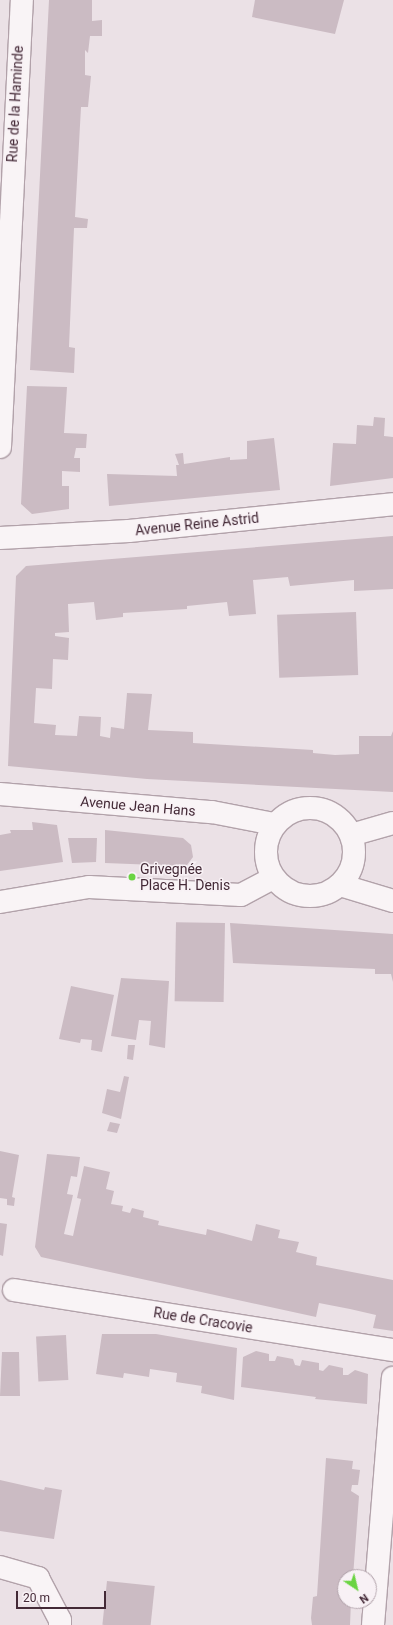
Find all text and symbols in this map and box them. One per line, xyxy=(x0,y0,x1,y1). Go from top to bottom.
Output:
street label: Rue de la Haminde xyxy=(4,45,26,163)
street label: Avenue Reine Astrid xyxy=(134,509,260,539)
street label: Avenue Jean Hans xyxy=(80,793,196,819)
place label: Grivegnée Place H. Denis xyxy=(140,861,230,894)
marker: Grivegnée Place H. Denis xyxy=(127,872,137,882)
street label: Rue de Cracovie xyxy=(152,1304,254,1336)
north arrow xyxy=(337,1569,377,1609)
scale bar xyxy=(18,1583,108,1609)
text: 20 m xyxy=(23,1591,50,1605)
text: N xyxy=(357,1591,371,1606)

